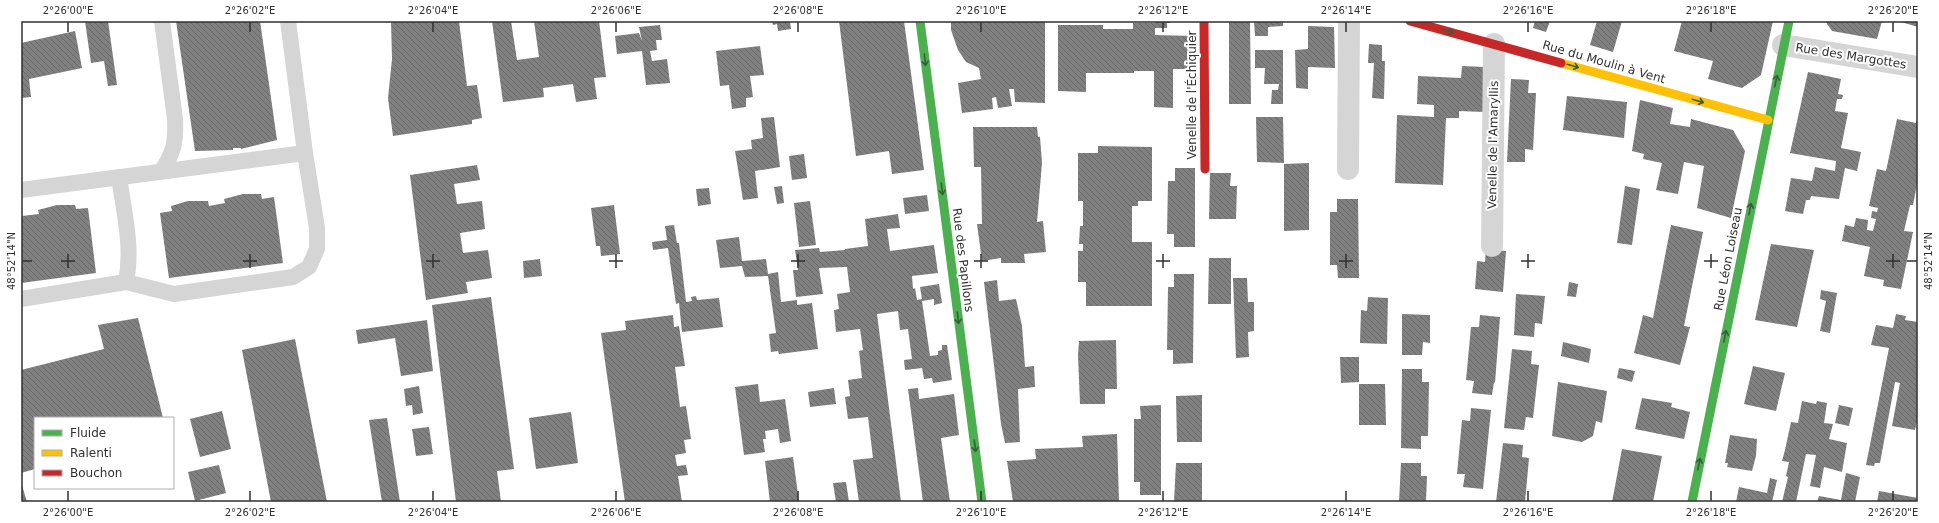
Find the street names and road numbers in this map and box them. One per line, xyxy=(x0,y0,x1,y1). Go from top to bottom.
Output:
street label: Venelle de l'Échiquier xyxy=(1184,30,1199,159)
street label: Rue du Moulin à Vent xyxy=(1541,38,1667,86)
street label: Rue des Margottes xyxy=(1795,40,1907,72)
street label: Venelle de l'Amaryllis xyxy=(1485,81,1501,209)
street label: Rue Léon Loiseau xyxy=(1711,206,1745,312)
street label: Rue des Papillons xyxy=(950,207,976,313)

